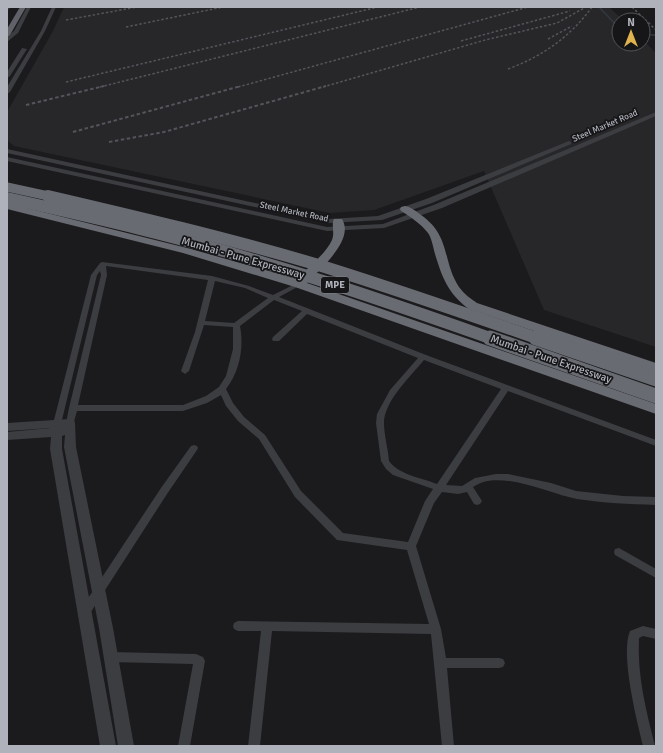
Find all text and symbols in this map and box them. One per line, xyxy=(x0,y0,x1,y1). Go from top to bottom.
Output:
north arrow xyxy=(611,12,651,52)
text: N xyxy=(627,16,635,29)
street label: Steel Market Road xyxy=(571,107,640,145)
street label: Steel Market Road xyxy=(259,199,330,225)
street label: Mumbai - Pune Expressway xyxy=(180,234,307,282)
road number: MPE xyxy=(321,277,349,293)
street label: Mumbai - Pune Expressway xyxy=(489,332,614,386)

